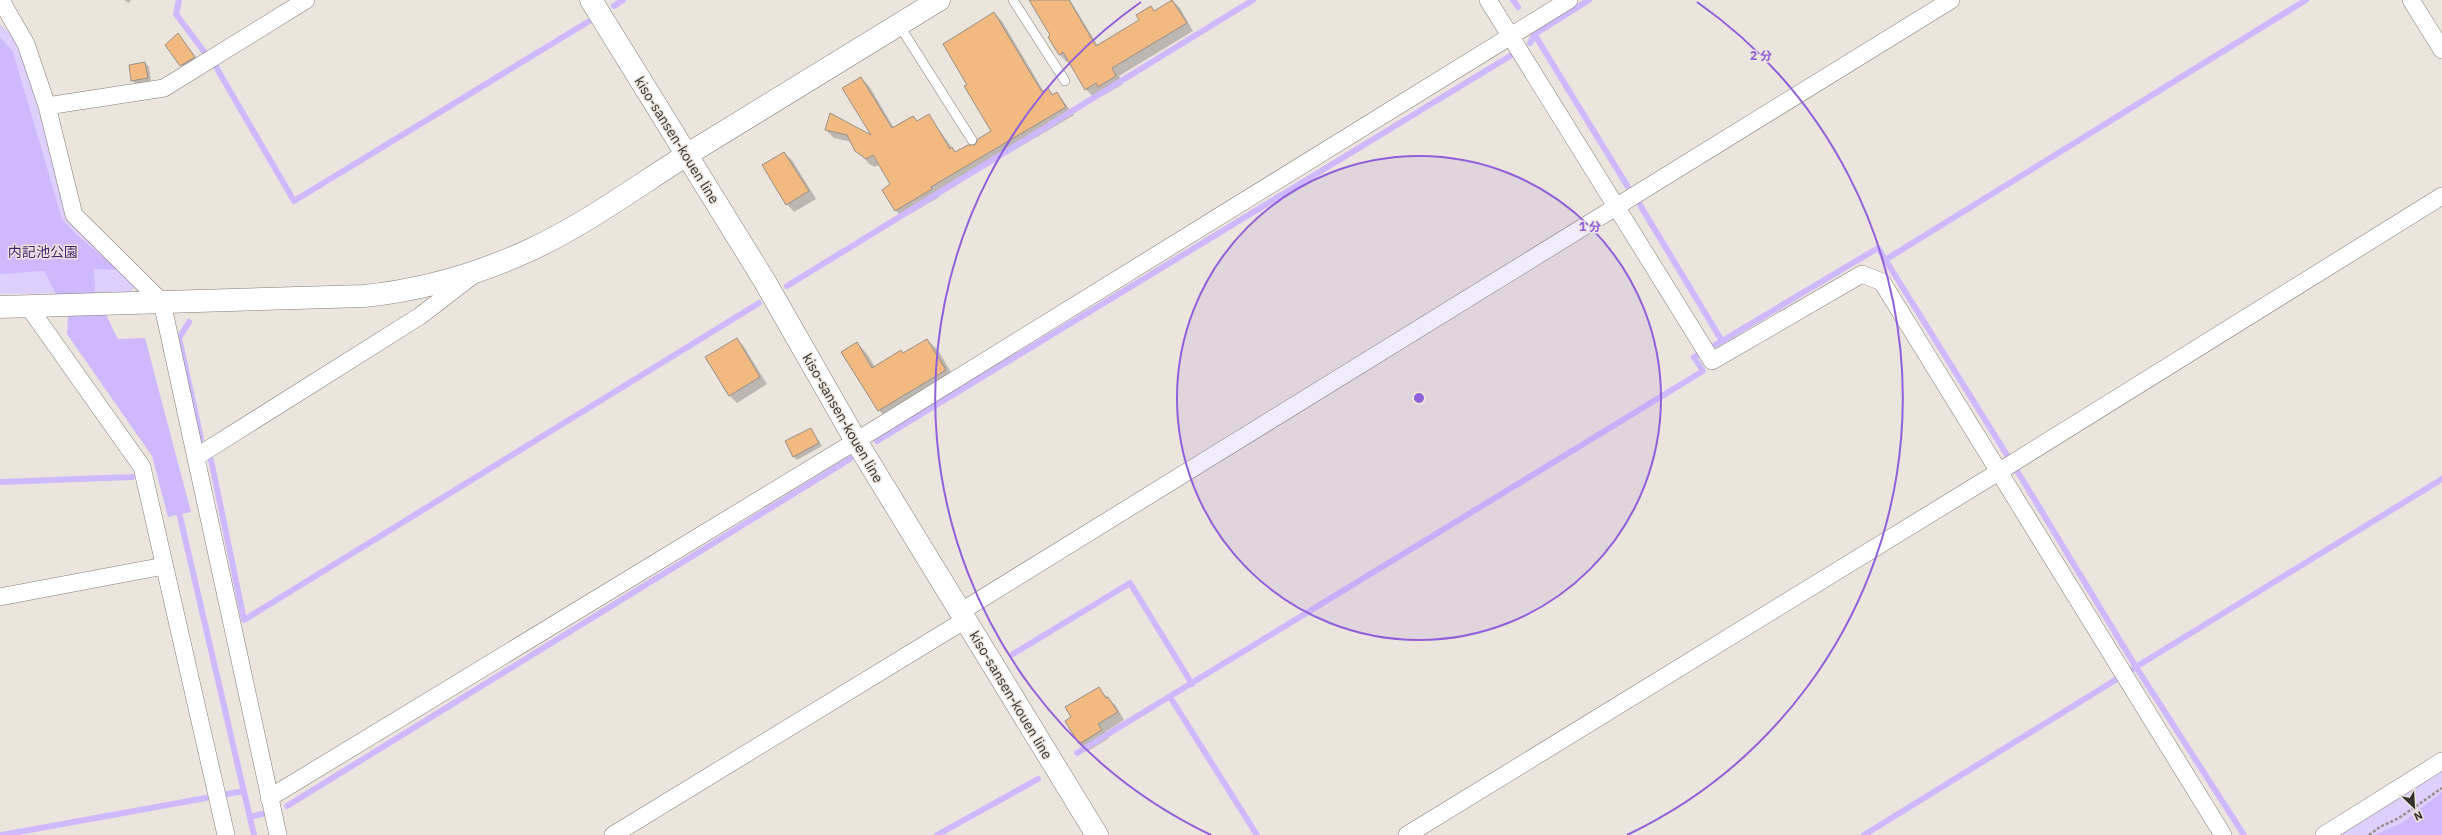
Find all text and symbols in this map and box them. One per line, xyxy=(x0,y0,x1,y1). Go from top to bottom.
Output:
text: 2 分 xyxy=(1750,48,1772,63)
street label: kiso-sansen-kouen line xyxy=(631,73,724,207)
text: 1 分 xyxy=(1579,219,1601,234)
park label: 内記池公園 xyxy=(8,243,78,261)
street label: kiso-sansen-kouen line xyxy=(799,350,888,486)
centre of rings xyxy=(1412,391,1426,405)
street label: kiso-sansen-kouen line xyxy=(966,628,1057,763)
north arrow xyxy=(2394,787,2434,827)
text: N xyxy=(2412,808,2425,824)

